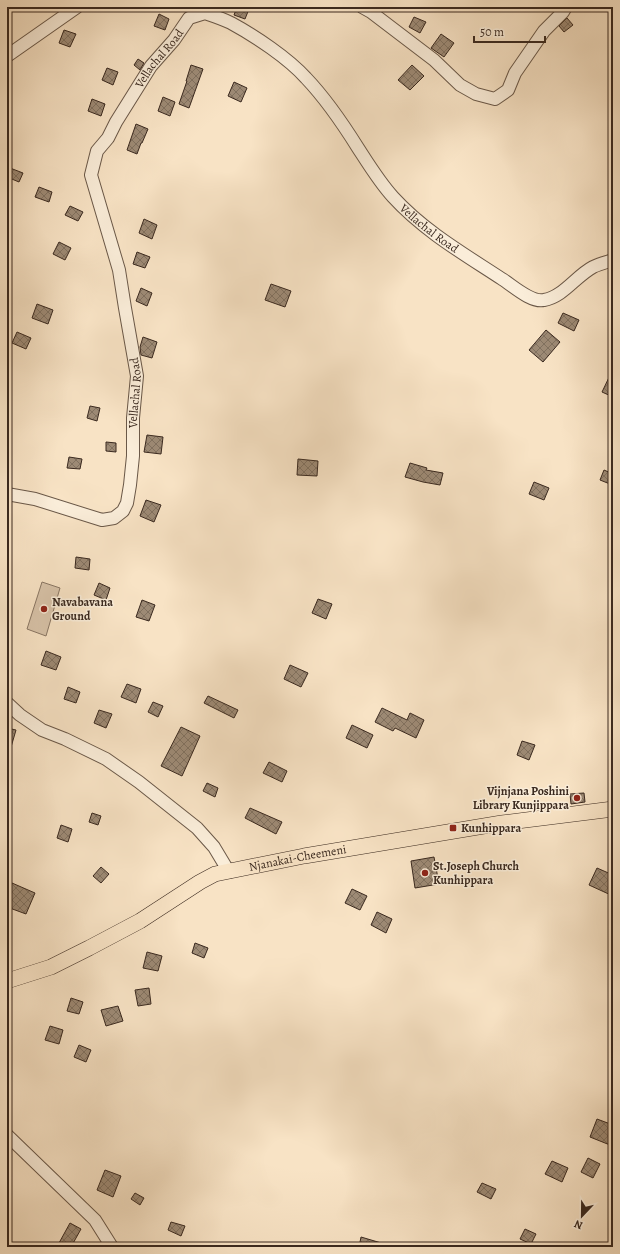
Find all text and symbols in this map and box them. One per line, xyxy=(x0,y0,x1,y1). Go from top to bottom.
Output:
scale bar xyxy=(474,18,545,44)
text: 50 m xyxy=(480,24,504,40)
street label: Vellachal Road xyxy=(131,25,187,92)
street label: Vellachal Road xyxy=(396,200,462,257)
street label: Vellachal Road xyxy=(125,356,145,429)
place label: Navabavana Ground xyxy=(52,594,113,624)
marker: Navabavana Ground xyxy=(39,604,49,614)
place label: Vijnjana Poshini Library Kunjippara xyxy=(473,783,569,813)
marker: Vijnjana Poshini Library Kunjippara xyxy=(572,793,582,803)
place label: Kunhippara xyxy=(461,820,521,836)
marker: Kunhippara xyxy=(448,823,458,833)
street label: Njanakai-Cheemeni xyxy=(247,841,347,875)
place label: St.Joseph Church Kunhippara xyxy=(433,858,519,888)
marker: St.Joseph Church Kunhippara xyxy=(420,868,430,878)
north arrow xyxy=(562,1196,602,1236)
text: N xyxy=(572,1216,585,1233)

